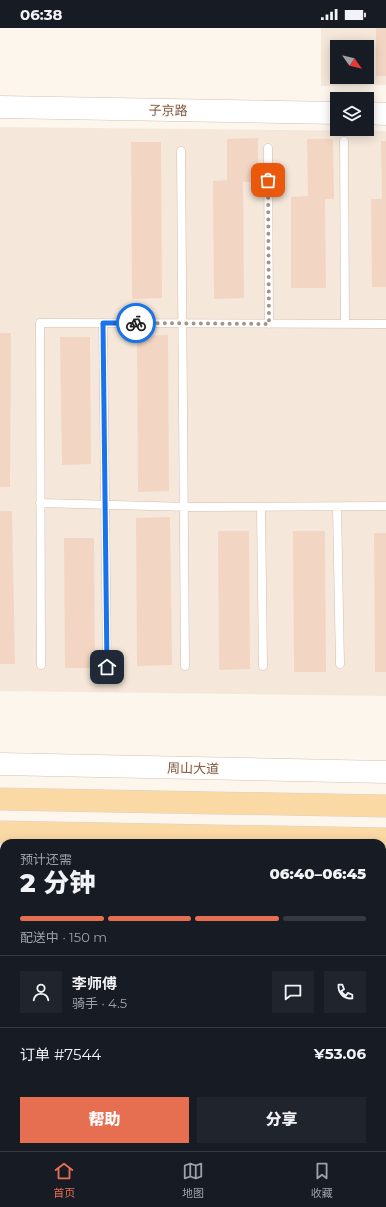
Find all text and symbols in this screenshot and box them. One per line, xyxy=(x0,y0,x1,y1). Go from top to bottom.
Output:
text: 06:38 xyxy=(20,5,62,24)
north arrow xyxy=(330,40,374,84)
map controls xyxy=(330,40,374,136)
button: layers xyxy=(330,92,374,136)
street label: 子京路 xyxy=(148,102,188,118)
pin xyxy=(251,163,285,197)
icon: bag xyxy=(257,169,279,191)
courier xyxy=(116,303,156,343)
icon: bike xyxy=(125,312,147,334)
pin xyxy=(90,650,124,684)
icon: home xyxy=(96,656,118,678)
street label: 周山大道 xyxy=(167,760,219,776)
text: 预计还需 xyxy=(20,851,72,867)
text: 06:40–06:45 xyxy=(270,864,366,883)
text: 2 分钟 xyxy=(20,867,95,899)
text: 配送中 · 150 m xyxy=(20,929,107,945)
button: person xyxy=(20,971,62,1013)
button: chat xyxy=(272,971,314,1013)
button: phone xyxy=(324,971,366,1013)
text: 李师傅 xyxy=(72,974,117,993)
text: 骑手 · 4.5 xyxy=(72,995,127,1011)
text: ¥53.06 xyxy=(314,1044,366,1063)
text: 订单 #7544 xyxy=(20,1045,101,1064)
button: 帮助 xyxy=(20,1097,189,1143)
button: 分享 xyxy=(197,1097,366,1143)
tab: 首页 xyxy=(53,1160,75,1200)
tab: 地图 xyxy=(182,1160,204,1200)
tab: 收藏 xyxy=(311,1160,333,1200)

